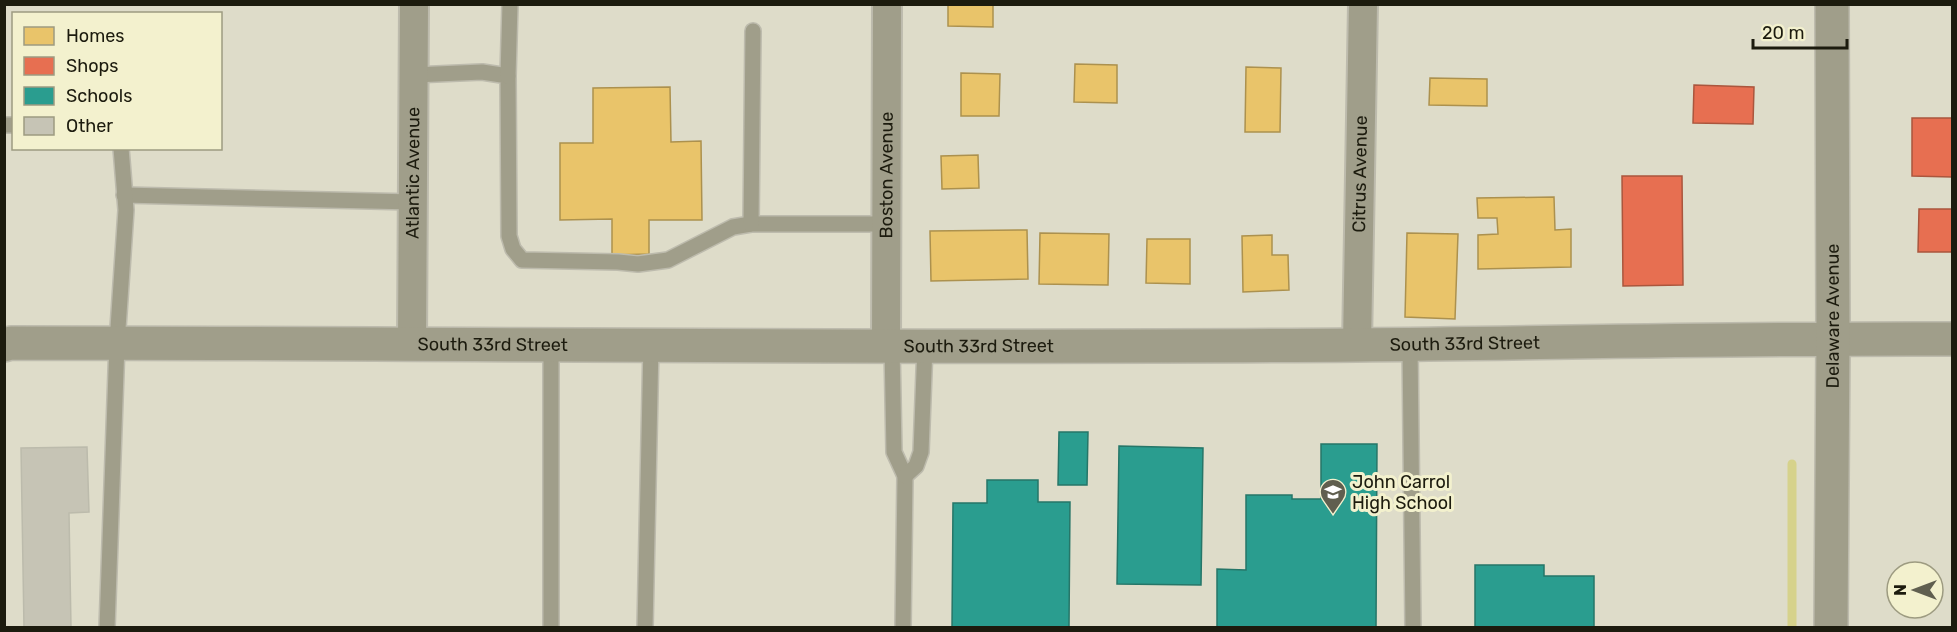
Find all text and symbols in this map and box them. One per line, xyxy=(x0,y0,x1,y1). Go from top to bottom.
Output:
legend xyxy=(12,12,222,150)
scale bar xyxy=(1753,12,1848,50)
text: 20 m xyxy=(1762,22,1804,44)
text: Homes xyxy=(66,25,124,47)
text: Shops xyxy=(66,55,118,77)
text: Schools xyxy=(66,85,132,107)
street label: Atlantic Avenue xyxy=(402,107,424,239)
street label: Boston Avenue xyxy=(875,112,898,238)
text: Other xyxy=(66,115,113,137)
street label: Citrus Avenue xyxy=(1348,115,1372,233)
street label: Delaware Avenue xyxy=(1822,244,1844,388)
street label: South 33rd Street xyxy=(1389,332,1540,356)
street label: South 33rd Street xyxy=(417,333,568,356)
street label: South 33rd Street xyxy=(904,335,1054,357)
place label: John Carrol High School xyxy=(1352,471,1452,514)
school or university icon: John Carrol High School xyxy=(1318,477,1348,515)
north arrow xyxy=(1885,560,1945,620)
text: N xyxy=(1891,584,1910,596)

